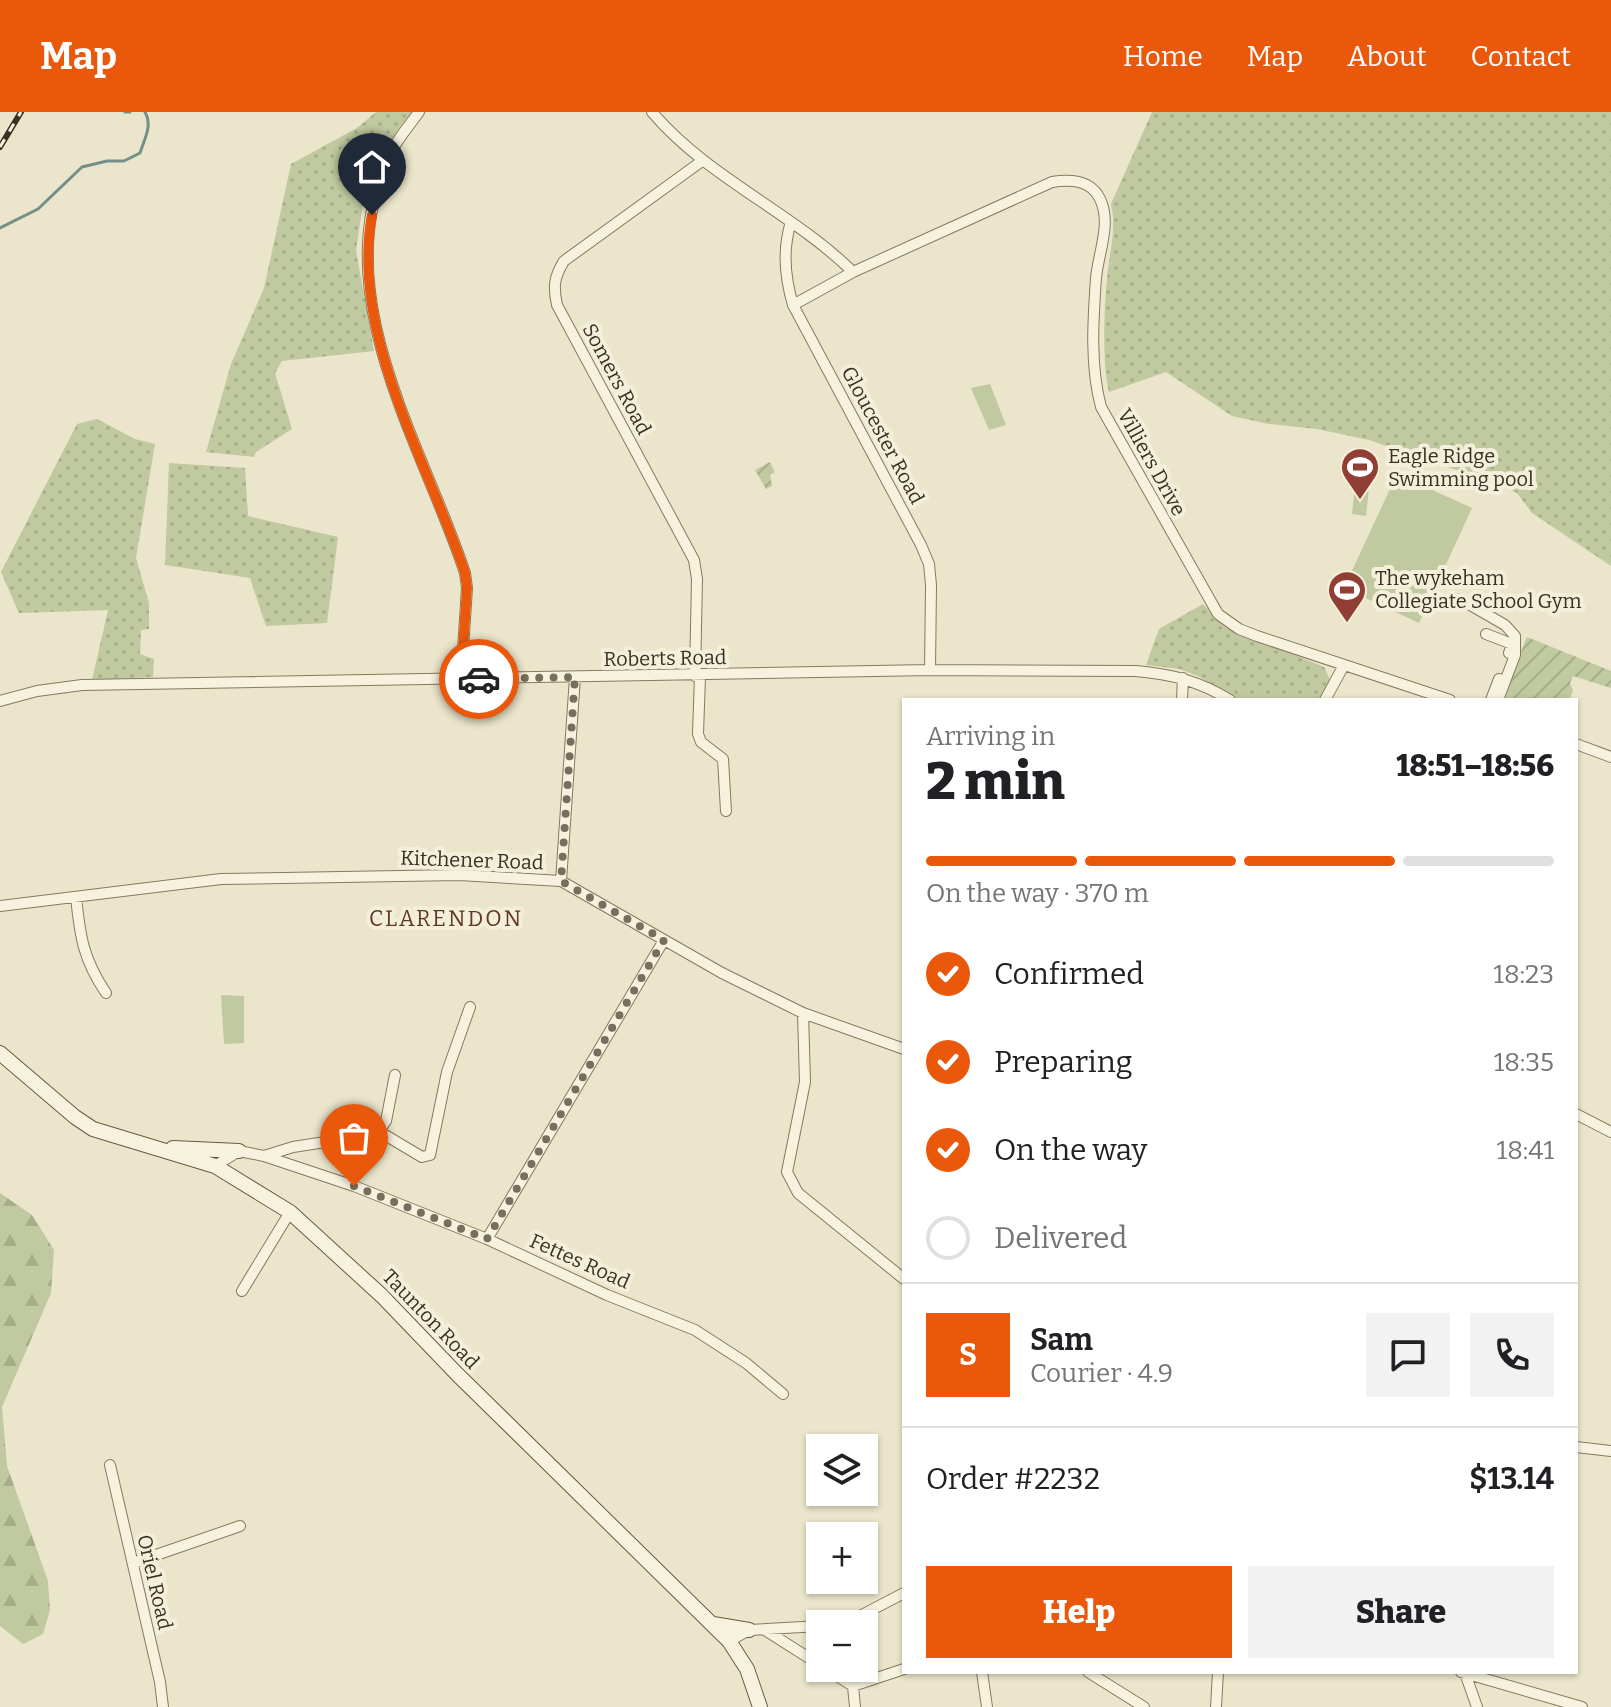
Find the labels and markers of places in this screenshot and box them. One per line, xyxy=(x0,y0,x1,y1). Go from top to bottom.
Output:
pin xyxy=(338,133,406,215)
place label: Eagle Ridge Swimming pool xyxy=(1388,444,1534,491)
sports icon: Eagle Ridge Swimming pool xyxy=(1339,446,1381,501)
place label: The wykeham Collegiate School Gym xyxy=(1375,566,1582,613)
sports icon: The wykeham Collegiate School Gym xyxy=(1326,569,1368,624)
pin xyxy=(320,1104,388,1186)

